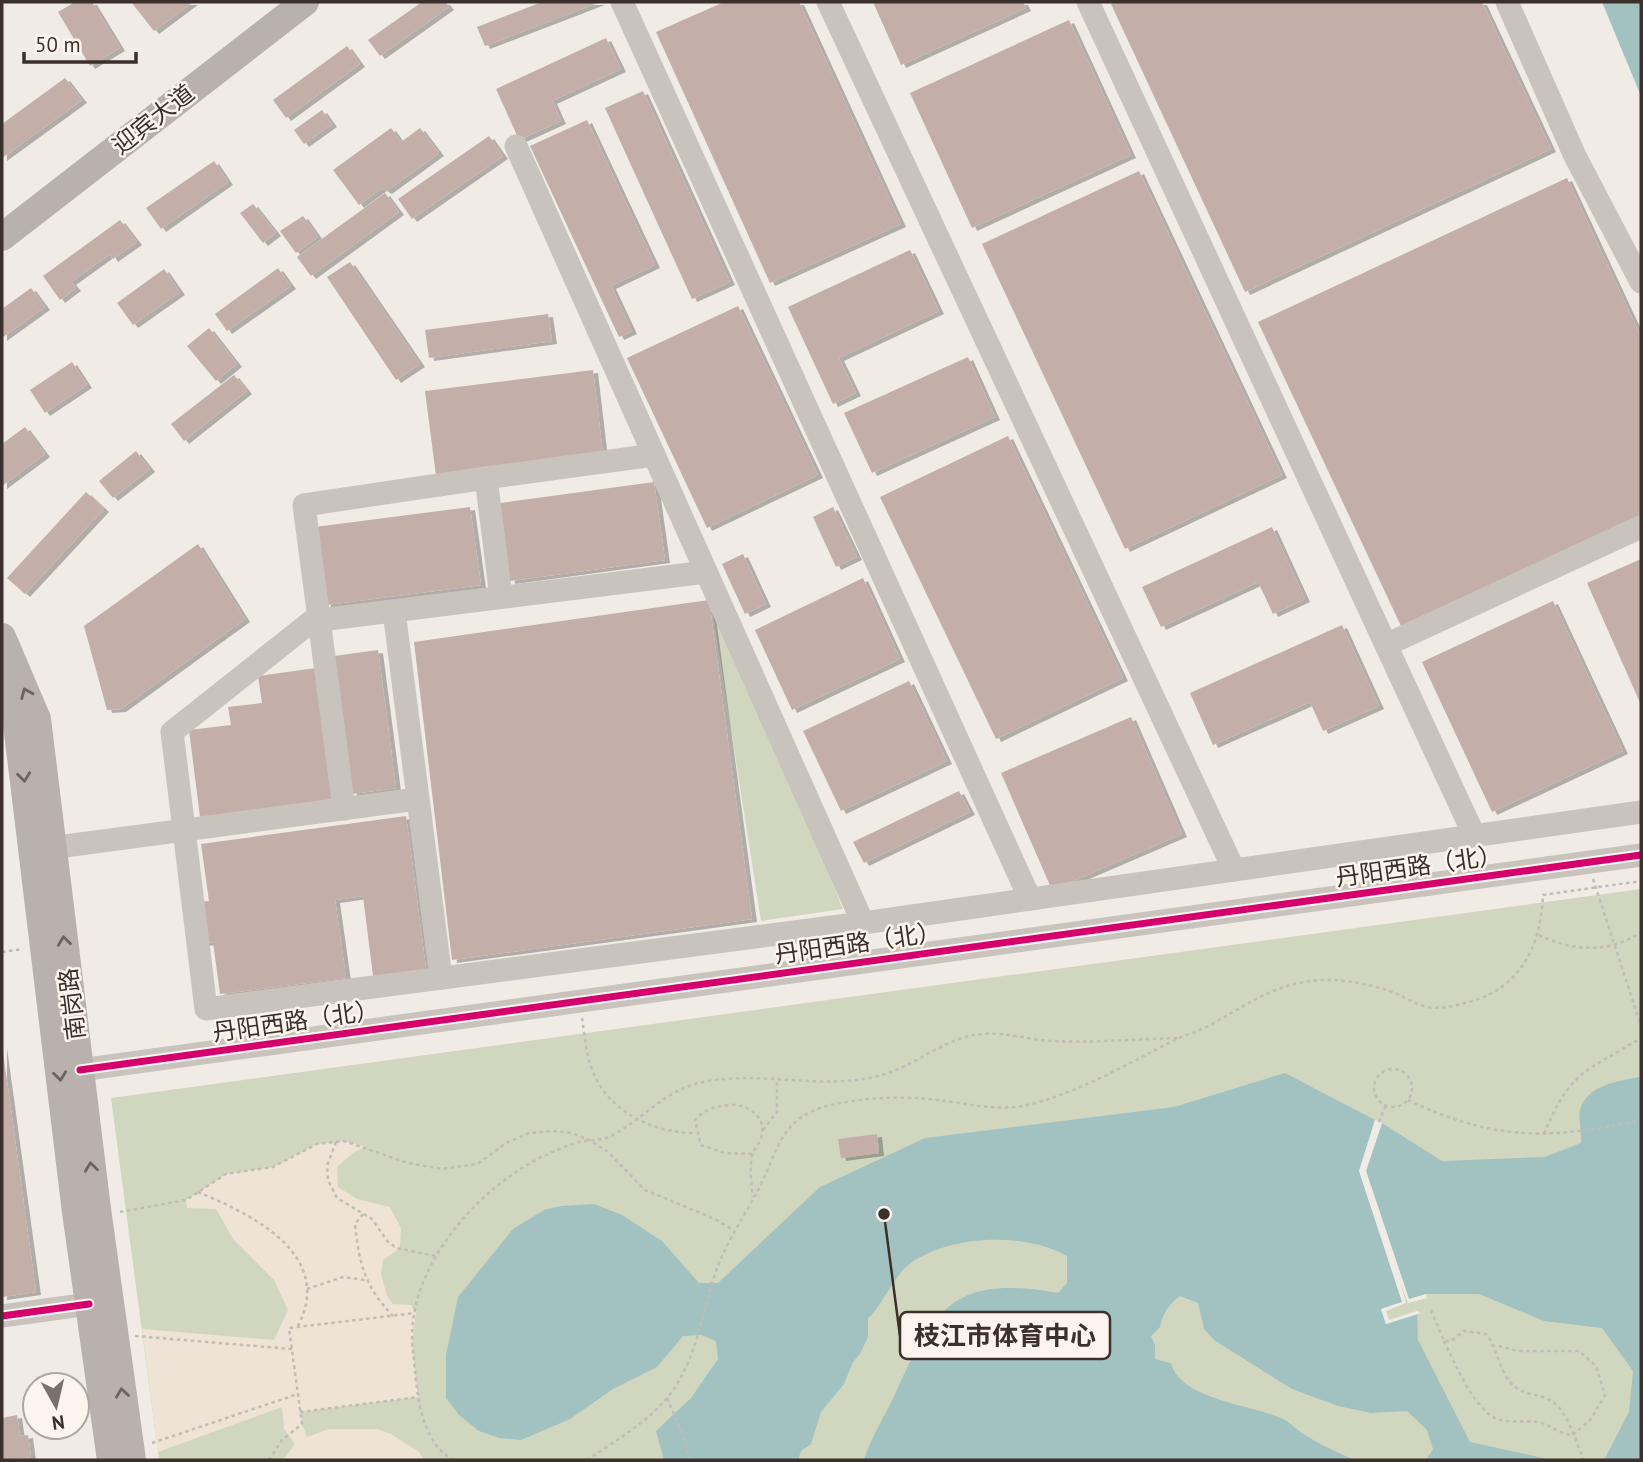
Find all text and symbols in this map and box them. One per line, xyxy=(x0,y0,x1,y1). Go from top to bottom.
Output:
scale bar xyxy=(24,21,136,65)
text: 50 m xyxy=(35,31,81,58)
street label: 迎宾大道 xyxy=(106,77,200,161)
one-way arrow xyxy=(20,688,34,701)
one-way arrow xyxy=(16,772,31,783)
street label: 丹阳西路（北） xyxy=(1334,839,1504,893)
street label: 丹阳西路（北） xyxy=(773,916,943,970)
one-way arrow xyxy=(57,936,72,947)
street label: 南岗路 xyxy=(52,966,92,1042)
street label: 丹阳西路（北） xyxy=(211,994,381,1048)
one-way arrow xyxy=(52,1070,67,1082)
one-way arrow xyxy=(84,1161,99,1173)
callout: 枝江市体育中心 xyxy=(900,1312,1110,1359)
text: 枝江市体育中心 xyxy=(914,1319,1096,1352)
north arrow xyxy=(21,1371,91,1441)
one-way arrow xyxy=(115,1387,130,1399)
text: N xyxy=(51,1410,66,1436)

